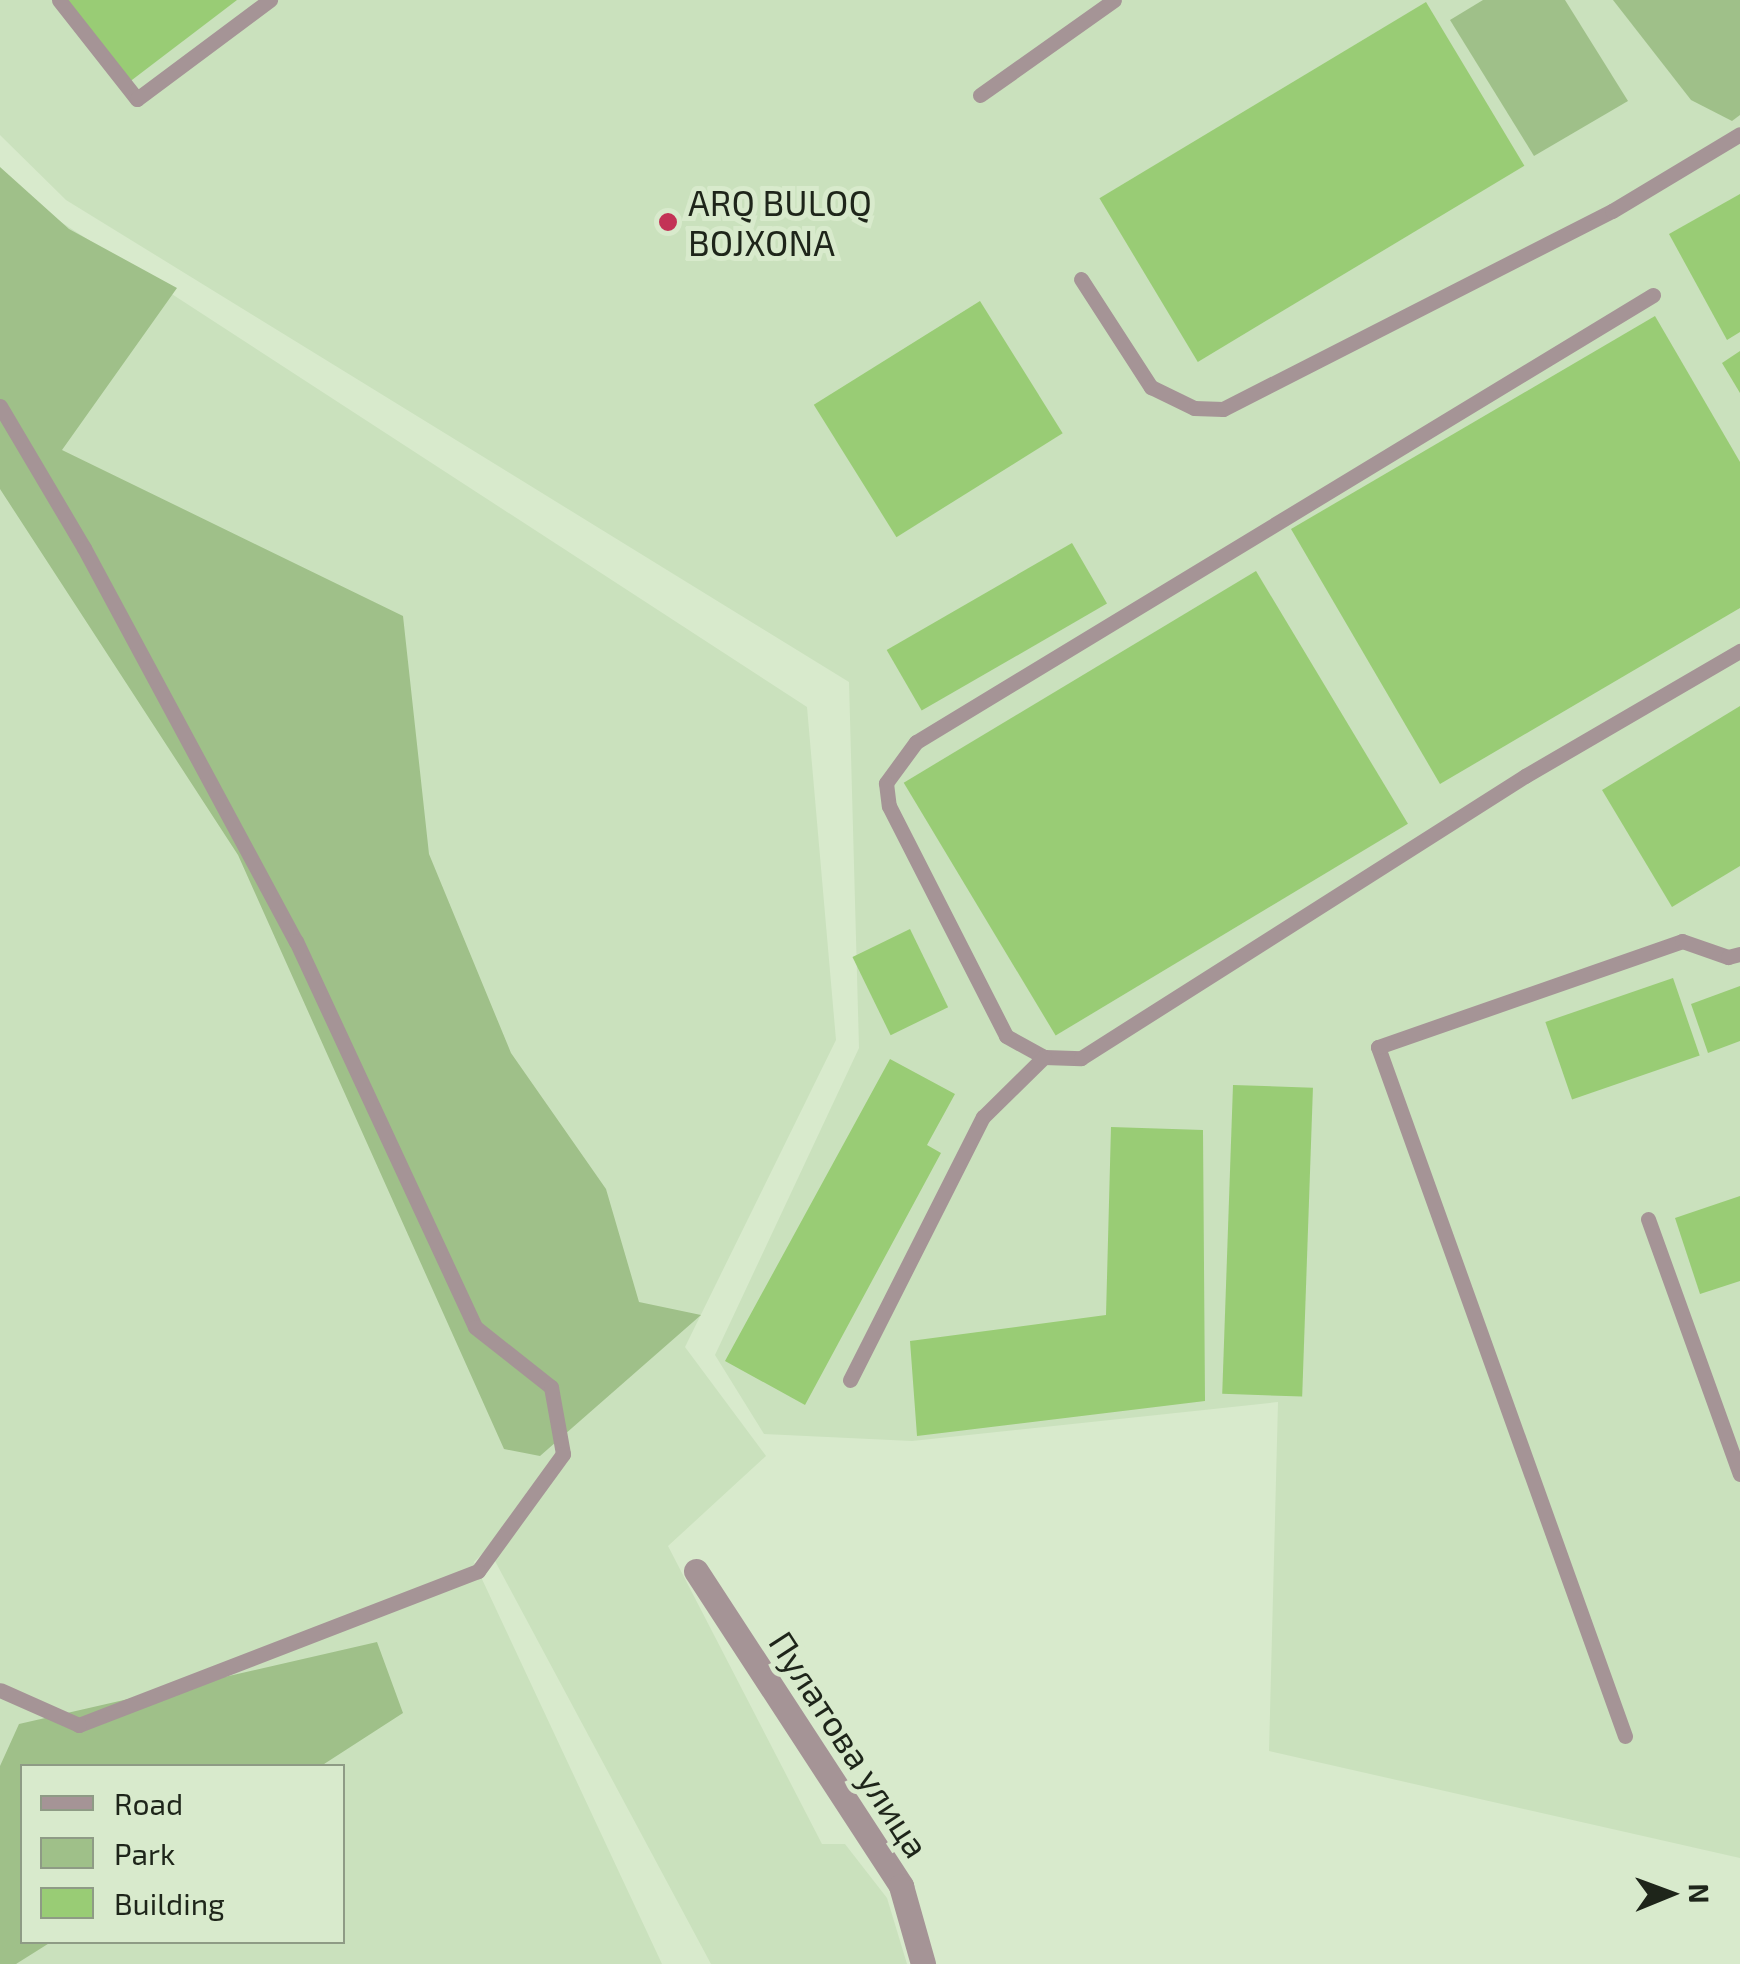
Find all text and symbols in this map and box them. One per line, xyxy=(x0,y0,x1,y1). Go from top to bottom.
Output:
place label: ARQ BULOQ BOJXONA xyxy=(688,181,872,263)
marker: ARQ BULOQ BOJXONA xyxy=(657,211,679,233)
street label: Пулатова улица xyxy=(761,1623,939,1865)
legend xyxy=(20,1764,345,1944)
text: Road xyxy=(114,1785,183,1821)
text: Park xyxy=(114,1835,175,1871)
north arrow xyxy=(1620,1844,1720,1944)
text: N xyxy=(1683,1883,1717,1904)
text: Building xyxy=(114,1885,225,1921)

